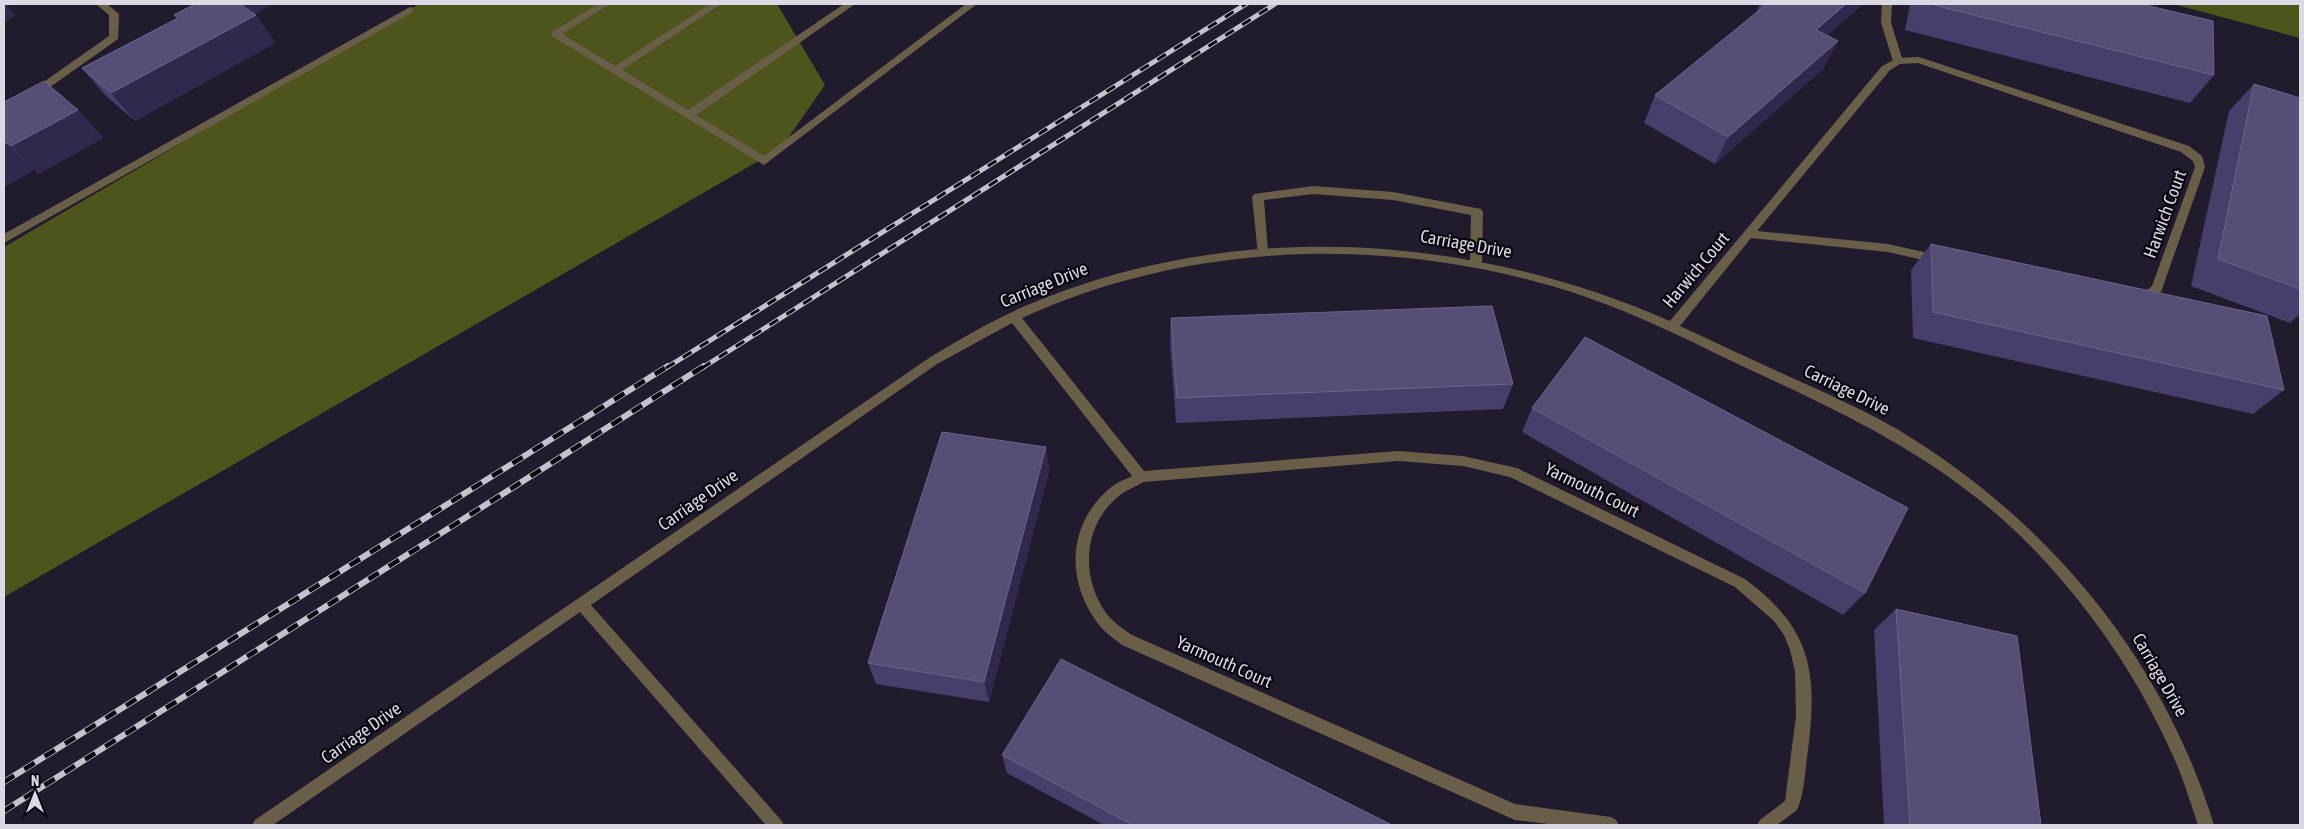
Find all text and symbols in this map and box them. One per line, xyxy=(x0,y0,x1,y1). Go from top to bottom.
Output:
street label: Harwich Court xyxy=(2139,167,2190,261)
street label: Carriage Drive xyxy=(1419,225,1513,262)
street label: Harwich Court xyxy=(1658,228,1733,312)
street label: Carriage Drive xyxy=(997,257,1091,312)
street label: Carriage Drive xyxy=(1801,360,1893,419)
street label: Yarmouth Court xyxy=(1541,458,1643,521)
street label: Carriage Drive xyxy=(654,464,742,535)
street label: Carriage Drive xyxy=(2128,629,2193,720)
street label: Yarmouth Court xyxy=(1173,631,1275,692)
street label: Carriage Drive xyxy=(317,697,405,768)
north arrow xyxy=(10,769,60,819)
text: N xyxy=(31,773,39,789)

